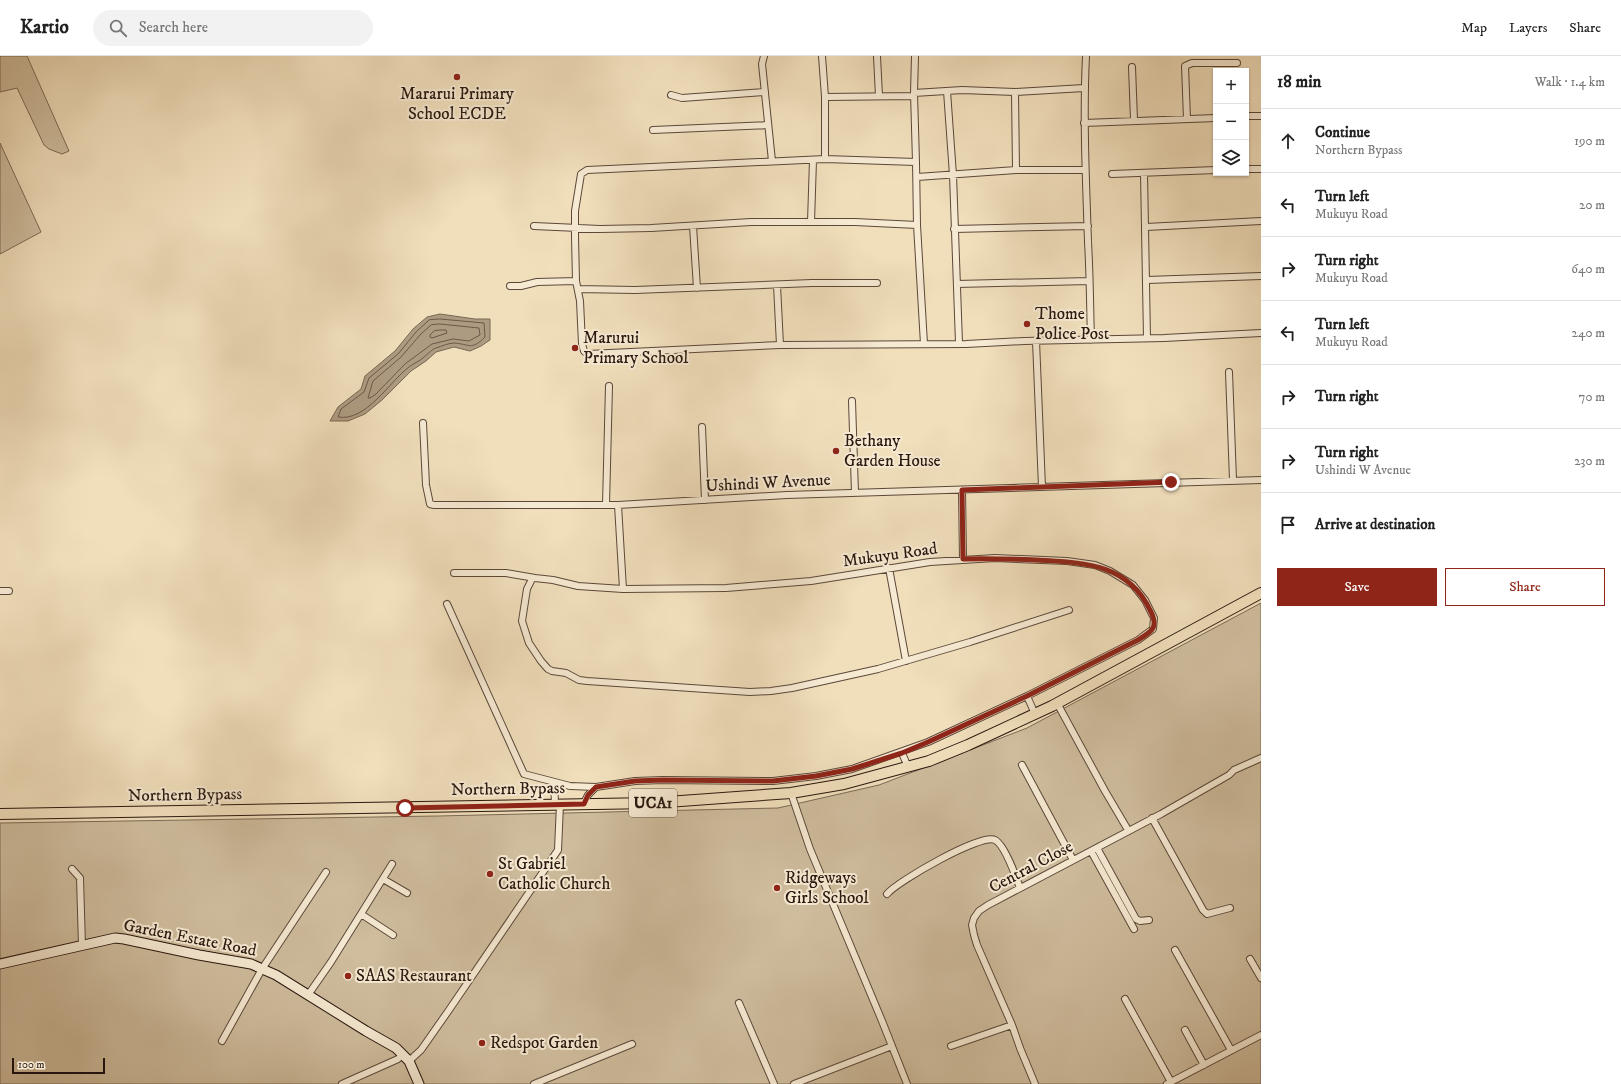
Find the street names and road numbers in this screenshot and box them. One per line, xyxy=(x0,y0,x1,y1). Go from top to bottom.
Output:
street label: Ushindi W Avenue xyxy=(705,469,831,497)
street label: Mukuyu Road xyxy=(841,537,939,573)
street label: Northern Bypass xyxy=(451,777,566,801)
street label: Northern Bypass xyxy=(128,783,243,807)
road number: UCA1 xyxy=(629,789,677,817)
street label: Central Close xyxy=(985,836,1077,898)
street label: Garden Estate Road xyxy=(122,914,259,962)

